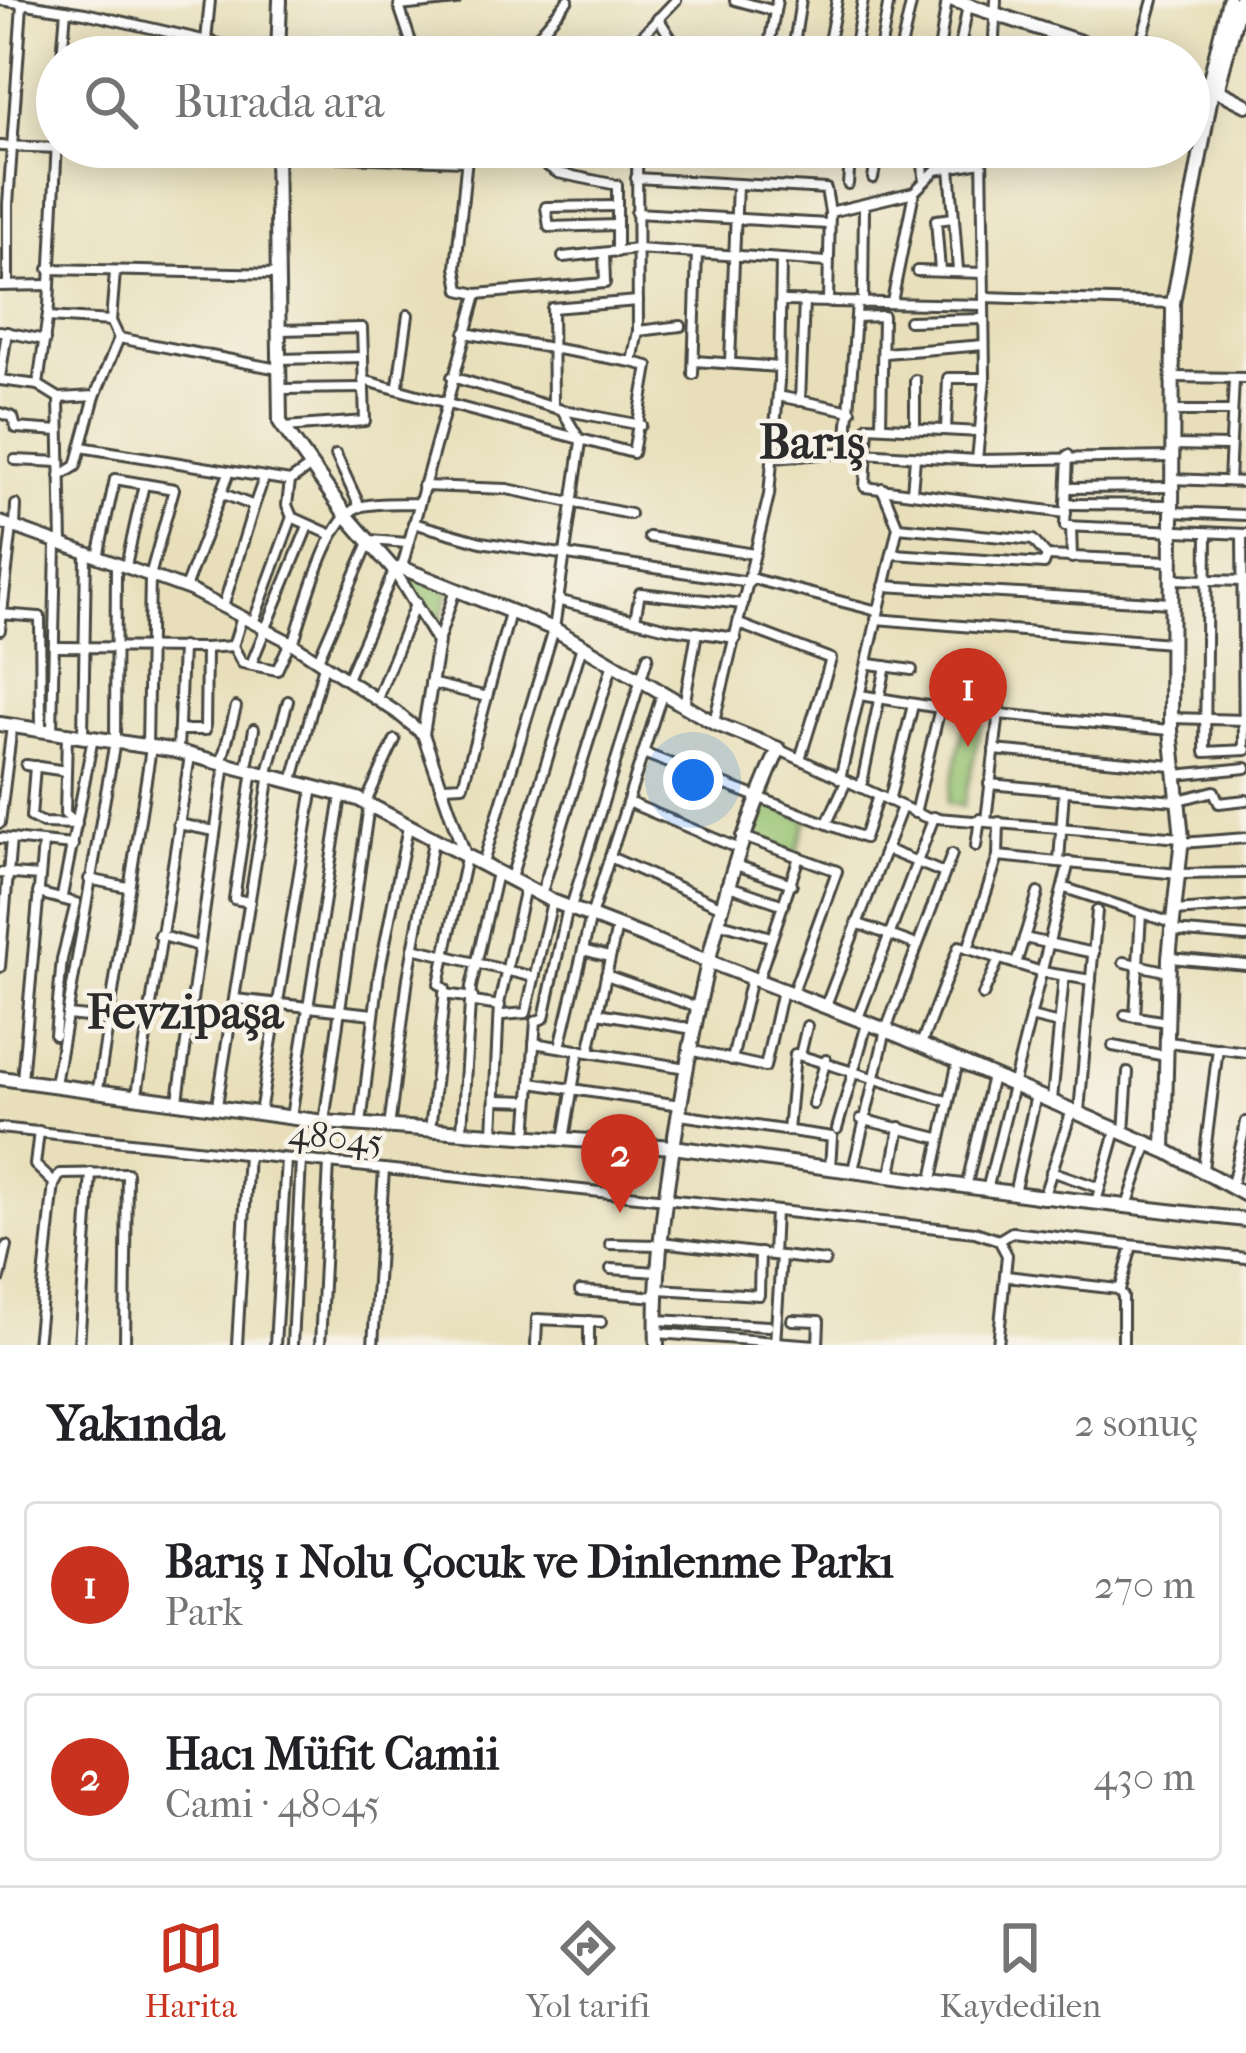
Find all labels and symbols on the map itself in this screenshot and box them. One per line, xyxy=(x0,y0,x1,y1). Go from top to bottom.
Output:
district label: Barış xyxy=(759,414,865,471)
pin: 1 xyxy=(929,648,1007,747)
your location xyxy=(663,750,723,810)
district label: Fevzipaşa xyxy=(87,984,285,1041)
street label: 48045 xyxy=(287,1111,385,1163)
pin: 2 xyxy=(581,1114,659,1213)

